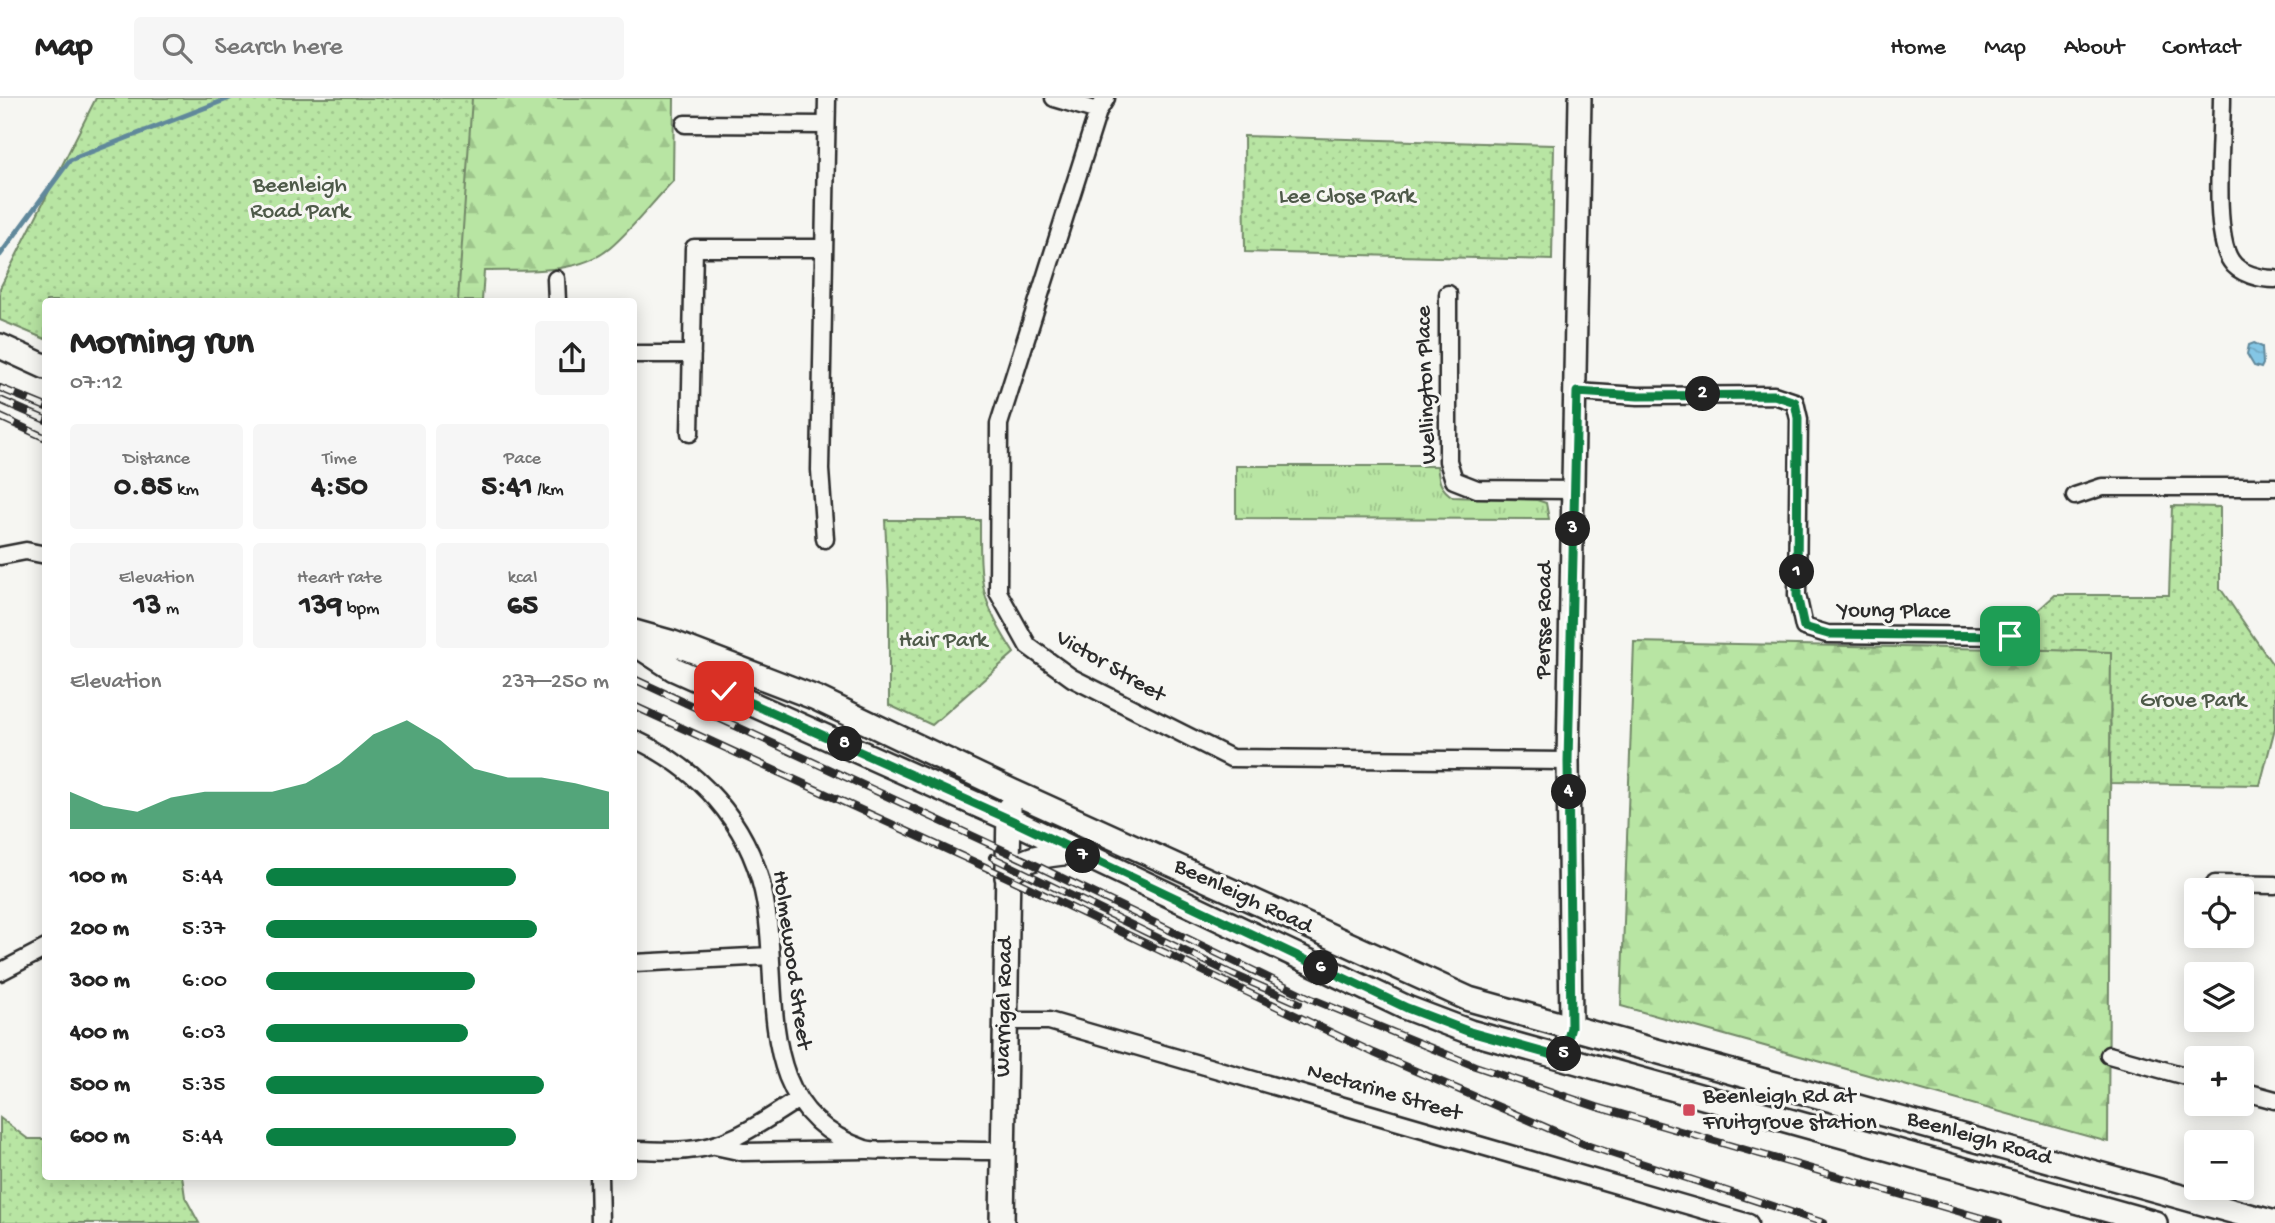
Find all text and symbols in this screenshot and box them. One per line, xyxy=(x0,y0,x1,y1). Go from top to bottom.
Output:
search box xyxy=(134,17,624,80)
text: Map xyxy=(35,29,92,67)
icon: search xyxy=(158,29,196,67)
text: Search here xyxy=(214,33,343,64)
text: Home xyxy=(1890,34,1946,63)
text: Map xyxy=(1984,34,2026,63)
text: About xyxy=(2064,34,2124,63)
text: Contact xyxy=(2162,34,2240,63)
park label: Beenleigh Road Park xyxy=(250,173,353,226)
park label: Lee Close Park xyxy=(1279,184,1418,211)
street label: Wellington Place xyxy=(1411,304,1443,465)
button: share xyxy=(535,321,609,395)
text: Morning run xyxy=(70,322,254,366)
text: 07:12 xyxy=(70,370,123,397)
pin: 2 xyxy=(1686,376,1720,412)
text: 2 xyxy=(1698,382,1707,405)
text: Distance xyxy=(123,448,190,471)
text: Time xyxy=(322,448,357,471)
text: Pace xyxy=(504,448,541,471)
text: 0.85 xyxy=(114,471,173,506)
text: 4:50 xyxy=(311,471,368,506)
text: 5:41 xyxy=(481,471,533,506)
text: km xyxy=(173,479,199,502)
text: /km xyxy=(533,479,564,502)
pin: 3 xyxy=(1556,512,1590,546)
text: 3 xyxy=(1568,517,1577,540)
pin: 1 xyxy=(1780,554,1814,589)
street label: Persse Road xyxy=(1530,560,1560,680)
text: 1 xyxy=(1793,560,1800,583)
text: Elevation xyxy=(119,567,194,590)
text: Heart rate xyxy=(297,567,382,590)
text: kcal xyxy=(508,567,537,590)
text: 13 xyxy=(134,590,161,625)
text: 139 xyxy=(299,590,342,625)
text: 65 xyxy=(507,590,538,625)
street label: Young Place xyxy=(1835,597,1952,627)
text: m xyxy=(161,598,179,621)
text: bpm xyxy=(342,598,380,621)
pin xyxy=(1980,606,2040,666)
icon: arrive xyxy=(1991,617,2029,655)
street label: Victor Street xyxy=(1050,624,1171,710)
park label: Hair Park xyxy=(899,628,990,655)
pin xyxy=(694,661,754,721)
text: Elevation xyxy=(70,669,161,696)
text: 237–250 m xyxy=(502,669,609,696)
icon: check xyxy=(705,672,743,710)
park label: Grove Park xyxy=(2140,688,2249,715)
pin: 8 xyxy=(828,726,862,762)
text: 8 xyxy=(839,732,850,755)
pin: 4 xyxy=(1552,774,1586,810)
text: 4 xyxy=(1564,780,1573,803)
pin: 7 xyxy=(1066,838,1100,874)
text: 7 xyxy=(1078,844,1087,867)
street label: Beenleigh Road xyxy=(1169,853,1318,941)
text: 100 m xyxy=(70,864,127,891)
text: 5:44 xyxy=(182,864,223,891)
street label: Holmewood Street xyxy=(765,869,817,1053)
map controls xyxy=(2184,878,2254,1200)
button: locate xyxy=(2184,878,2254,948)
text: 200 m xyxy=(70,916,129,943)
text: 5:37 xyxy=(182,916,225,943)
street label: Warrigal Road xyxy=(990,935,1020,1077)
pin: 6 xyxy=(1304,950,1338,986)
text: 6 xyxy=(1316,956,1325,979)
button: layers xyxy=(2184,962,2254,1032)
text: 300 m xyxy=(70,968,130,995)
text: 6:00 xyxy=(182,968,227,995)
text: 400 m xyxy=(70,1020,129,1047)
text: 6:03 xyxy=(182,1020,226,1047)
pin: 5 xyxy=(1546,1037,1582,1072)
text: 5 xyxy=(1559,1042,1569,1065)
button: + xyxy=(2184,1046,2254,1116)
street label: Nectarine Street xyxy=(1304,1058,1466,1128)
text: 500 m xyxy=(70,1072,130,1099)
text: 5:35 xyxy=(182,1072,225,1099)
place label: Beenleigh Rd at Fruitgrove station xyxy=(1702,1084,1877,1137)
marker: Beenleigh Rd at Fruitgrove station xyxy=(1681,1102,1697,1118)
street label: Beenleigh Road xyxy=(1902,1105,2056,1173)
text: 600 m xyxy=(70,1124,130,1151)
text: 5:44 xyxy=(182,1124,223,1151)
button: − xyxy=(2184,1130,2254,1200)

